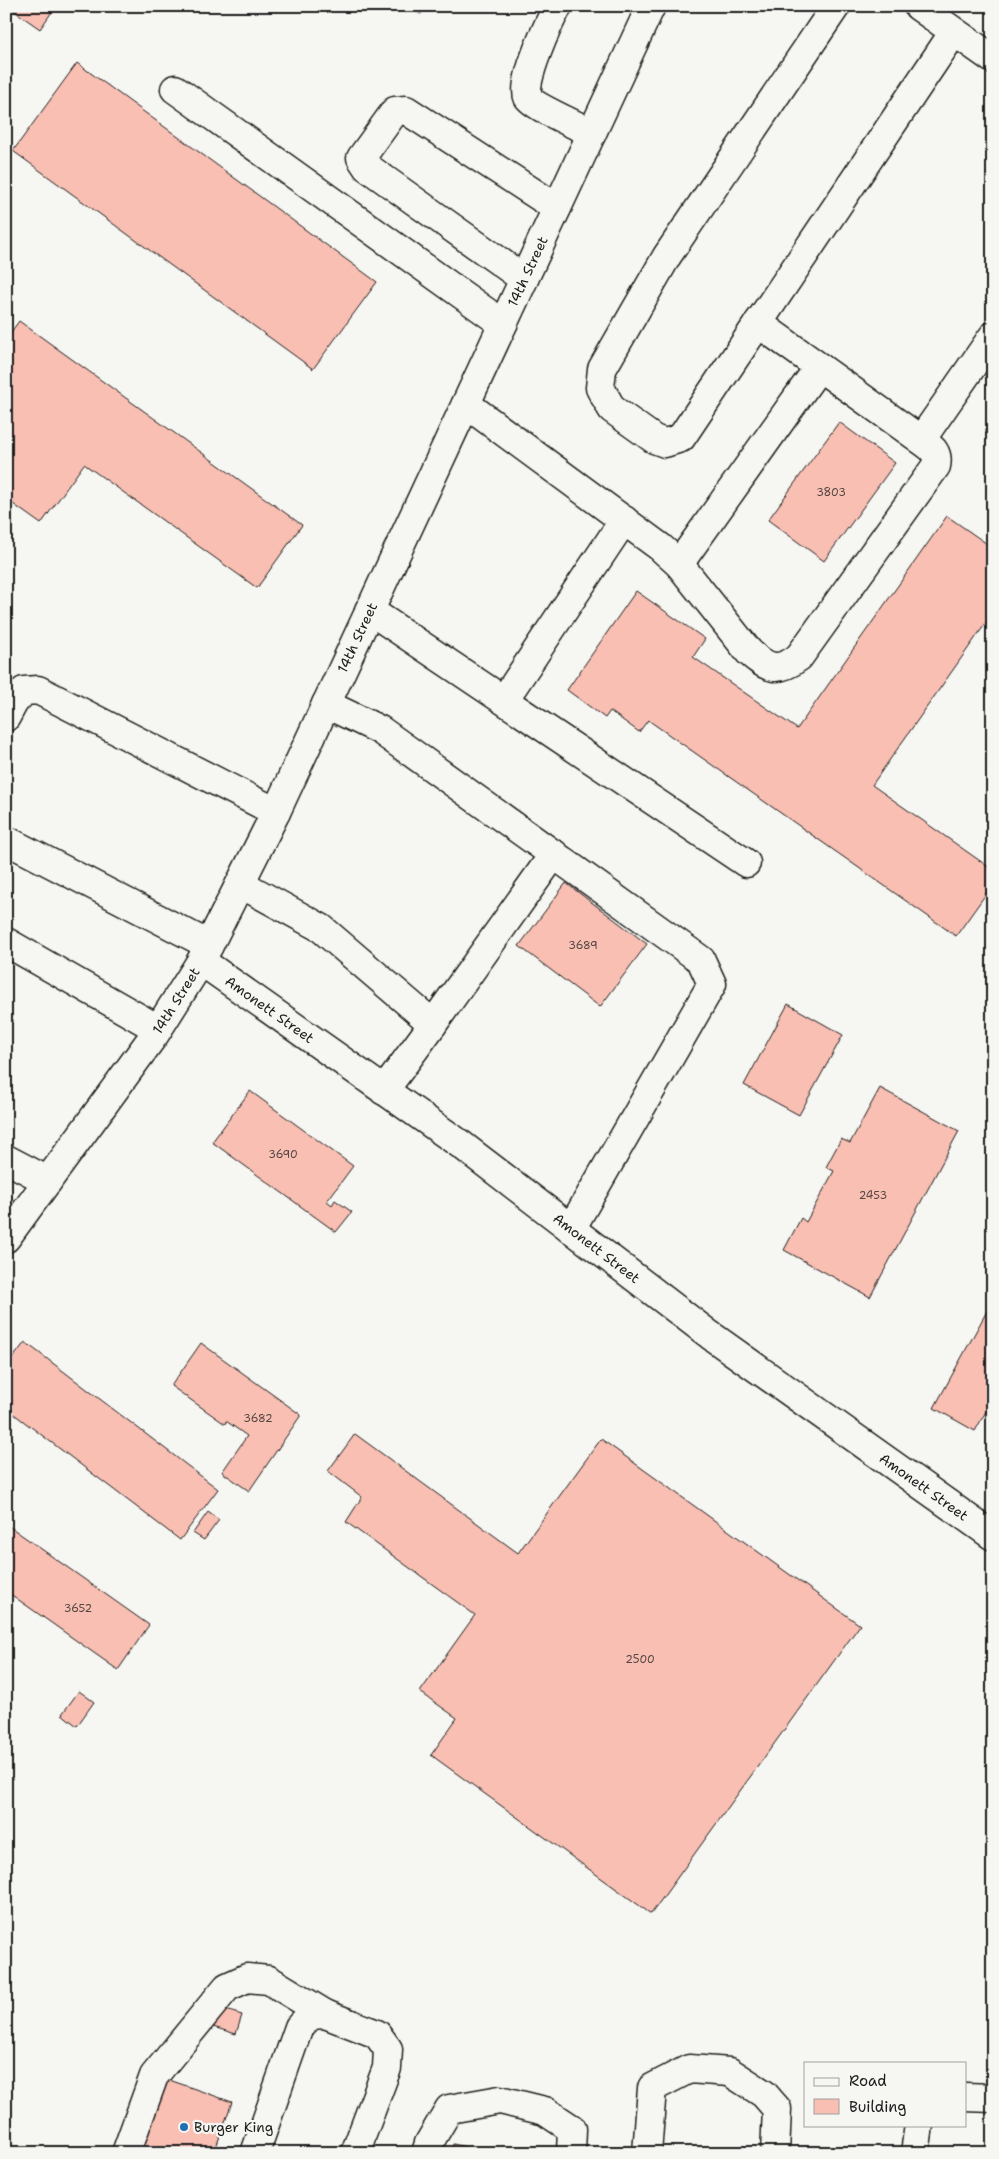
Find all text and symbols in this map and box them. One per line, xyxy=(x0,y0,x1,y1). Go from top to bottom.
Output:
street label: 14th Street xyxy=(503,233,552,309)
house number: 3803 xyxy=(816,485,846,500)
street label: 14th Street xyxy=(333,600,381,676)
house number: 3689 xyxy=(568,938,598,953)
street label: 14th Street xyxy=(148,964,204,1037)
street label: Amonett Street xyxy=(222,972,318,1047)
house number: 3690 xyxy=(268,1147,298,1162)
house number: 2453 xyxy=(859,1188,887,1203)
street label: Amonett Street xyxy=(550,1209,644,1287)
house number: 3682 xyxy=(243,1411,273,1426)
street label: Amonett Street xyxy=(876,1449,972,1525)
house number: 3652 xyxy=(64,1601,92,1616)
house number: 2500 xyxy=(625,1652,655,1667)
legend xyxy=(804,2062,966,2126)
text: Road xyxy=(849,2071,887,2091)
text: Building xyxy=(849,2097,906,2117)
place label: Burger King xyxy=(194,2118,273,2136)
marker: Burger King xyxy=(178,2121,190,2133)

